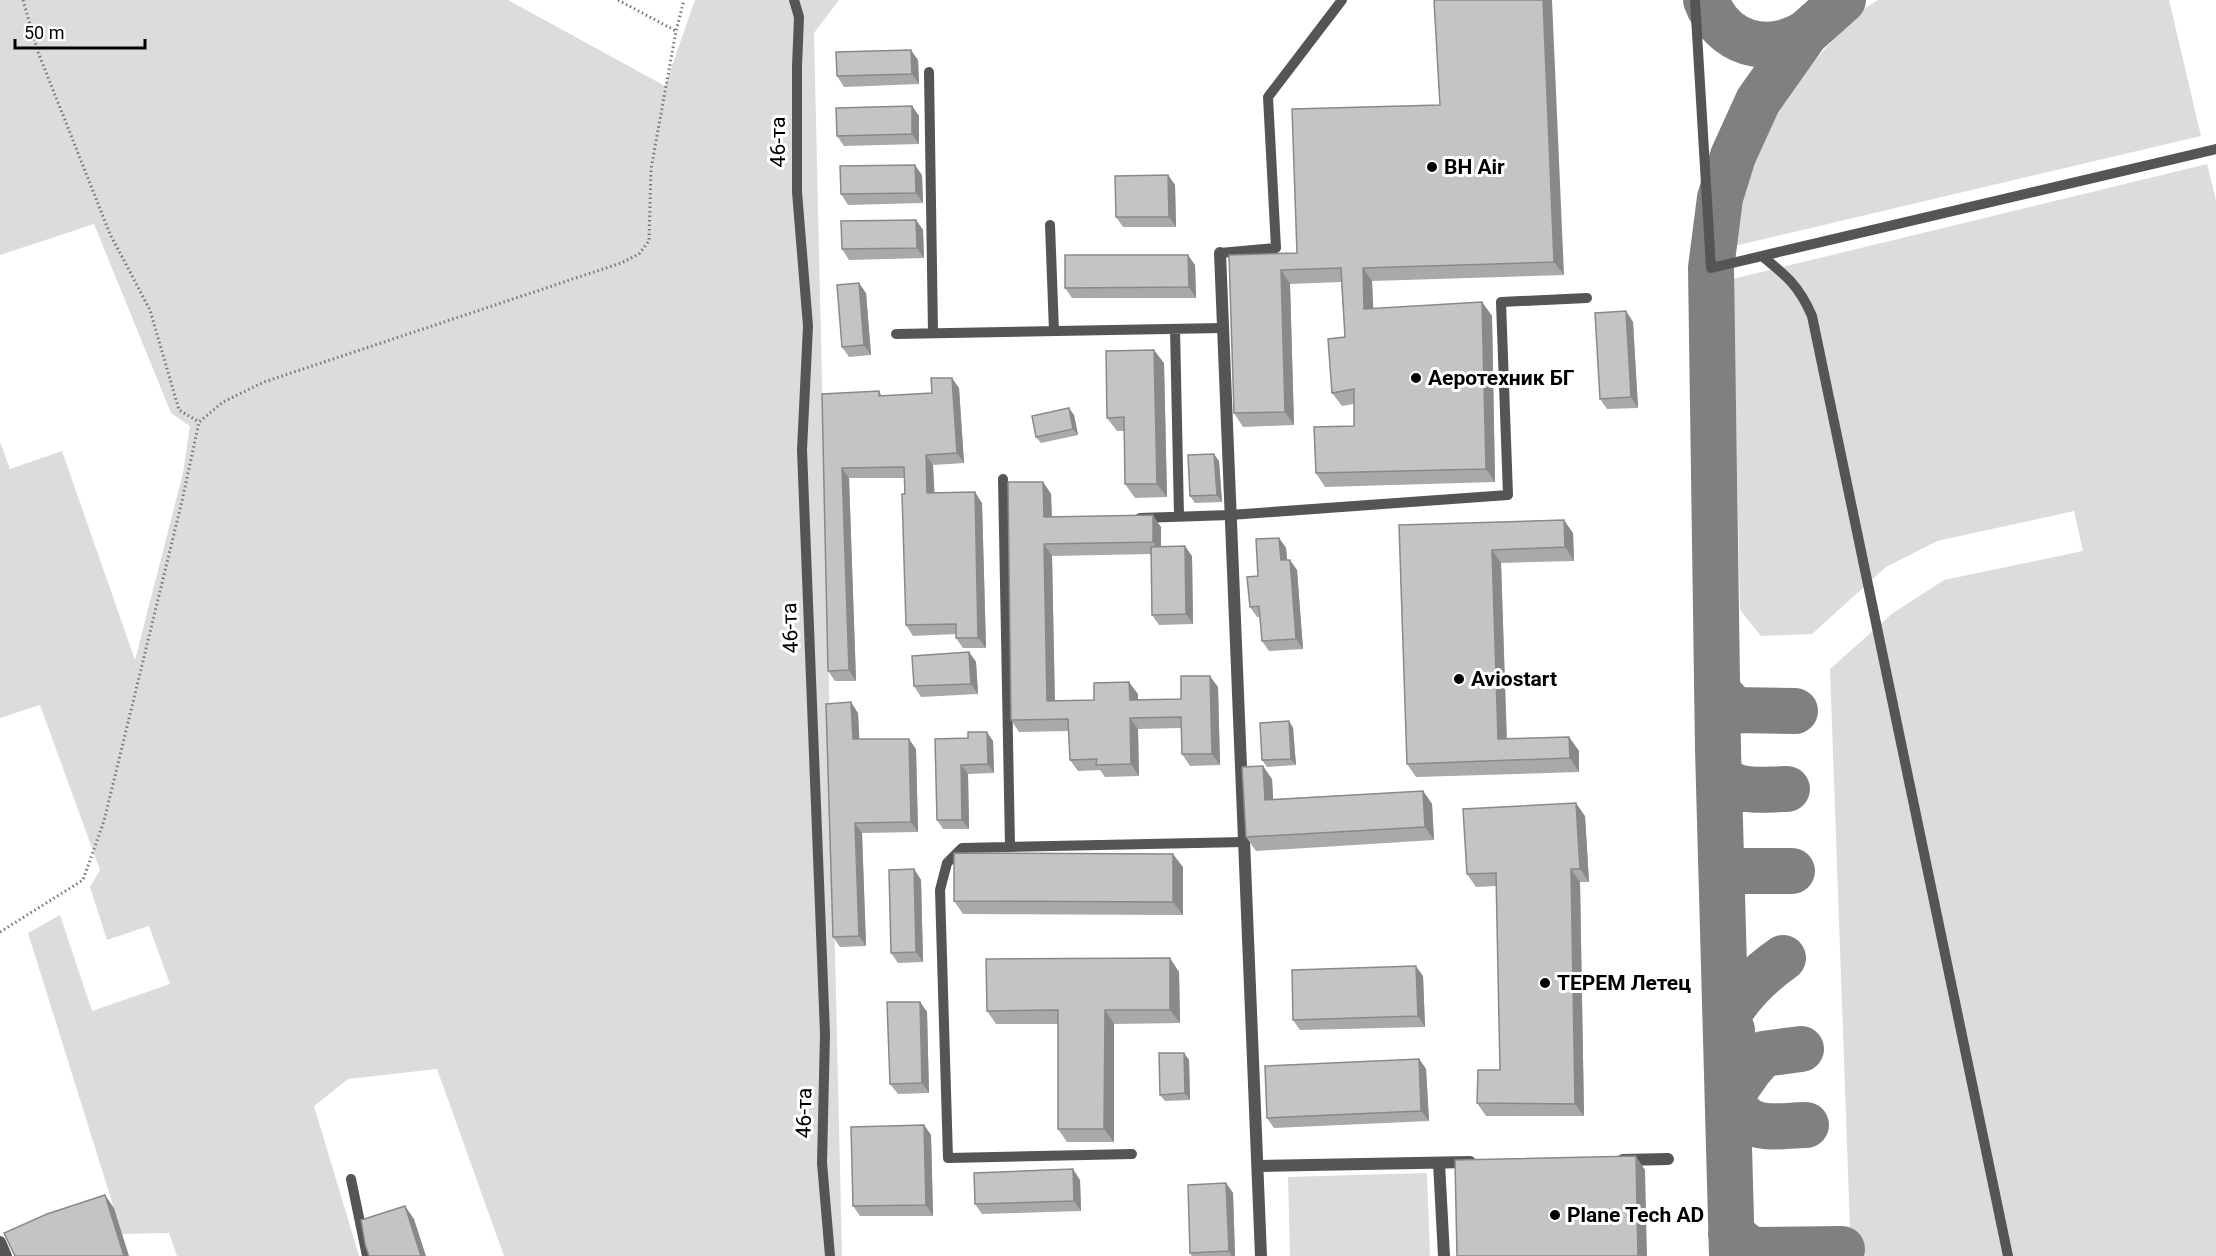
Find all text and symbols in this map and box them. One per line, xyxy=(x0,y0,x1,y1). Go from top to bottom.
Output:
scale bar xyxy=(15,12,146,50)
text: 50 m xyxy=(24,22,64,43)
street label: 46-та xyxy=(766,117,790,167)
place label: BH Air xyxy=(1444,155,1505,179)
marker: BH Air xyxy=(1425,160,1439,174)
place label: Аеротехник БГ xyxy=(1428,366,1575,390)
marker: Аеротехник БГ xyxy=(1409,371,1423,385)
street label: 46-та xyxy=(777,602,803,654)
place label: Aviostart xyxy=(1471,667,1557,691)
marker: Aviostart xyxy=(1452,672,1466,686)
place label: ТЕРЕМ Летец xyxy=(1557,971,1691,995)
marker: ТЕРЕМ Летец xyxy=(1538,976,1552,990)
street label: 46-та xyxy=(792,1087,816,1139)
place label: Plane Tech AD xyxy=(1567,1203,1704,1227)
marker: Plane Tech AD xyxy=(1548,1208,1562,1222)

